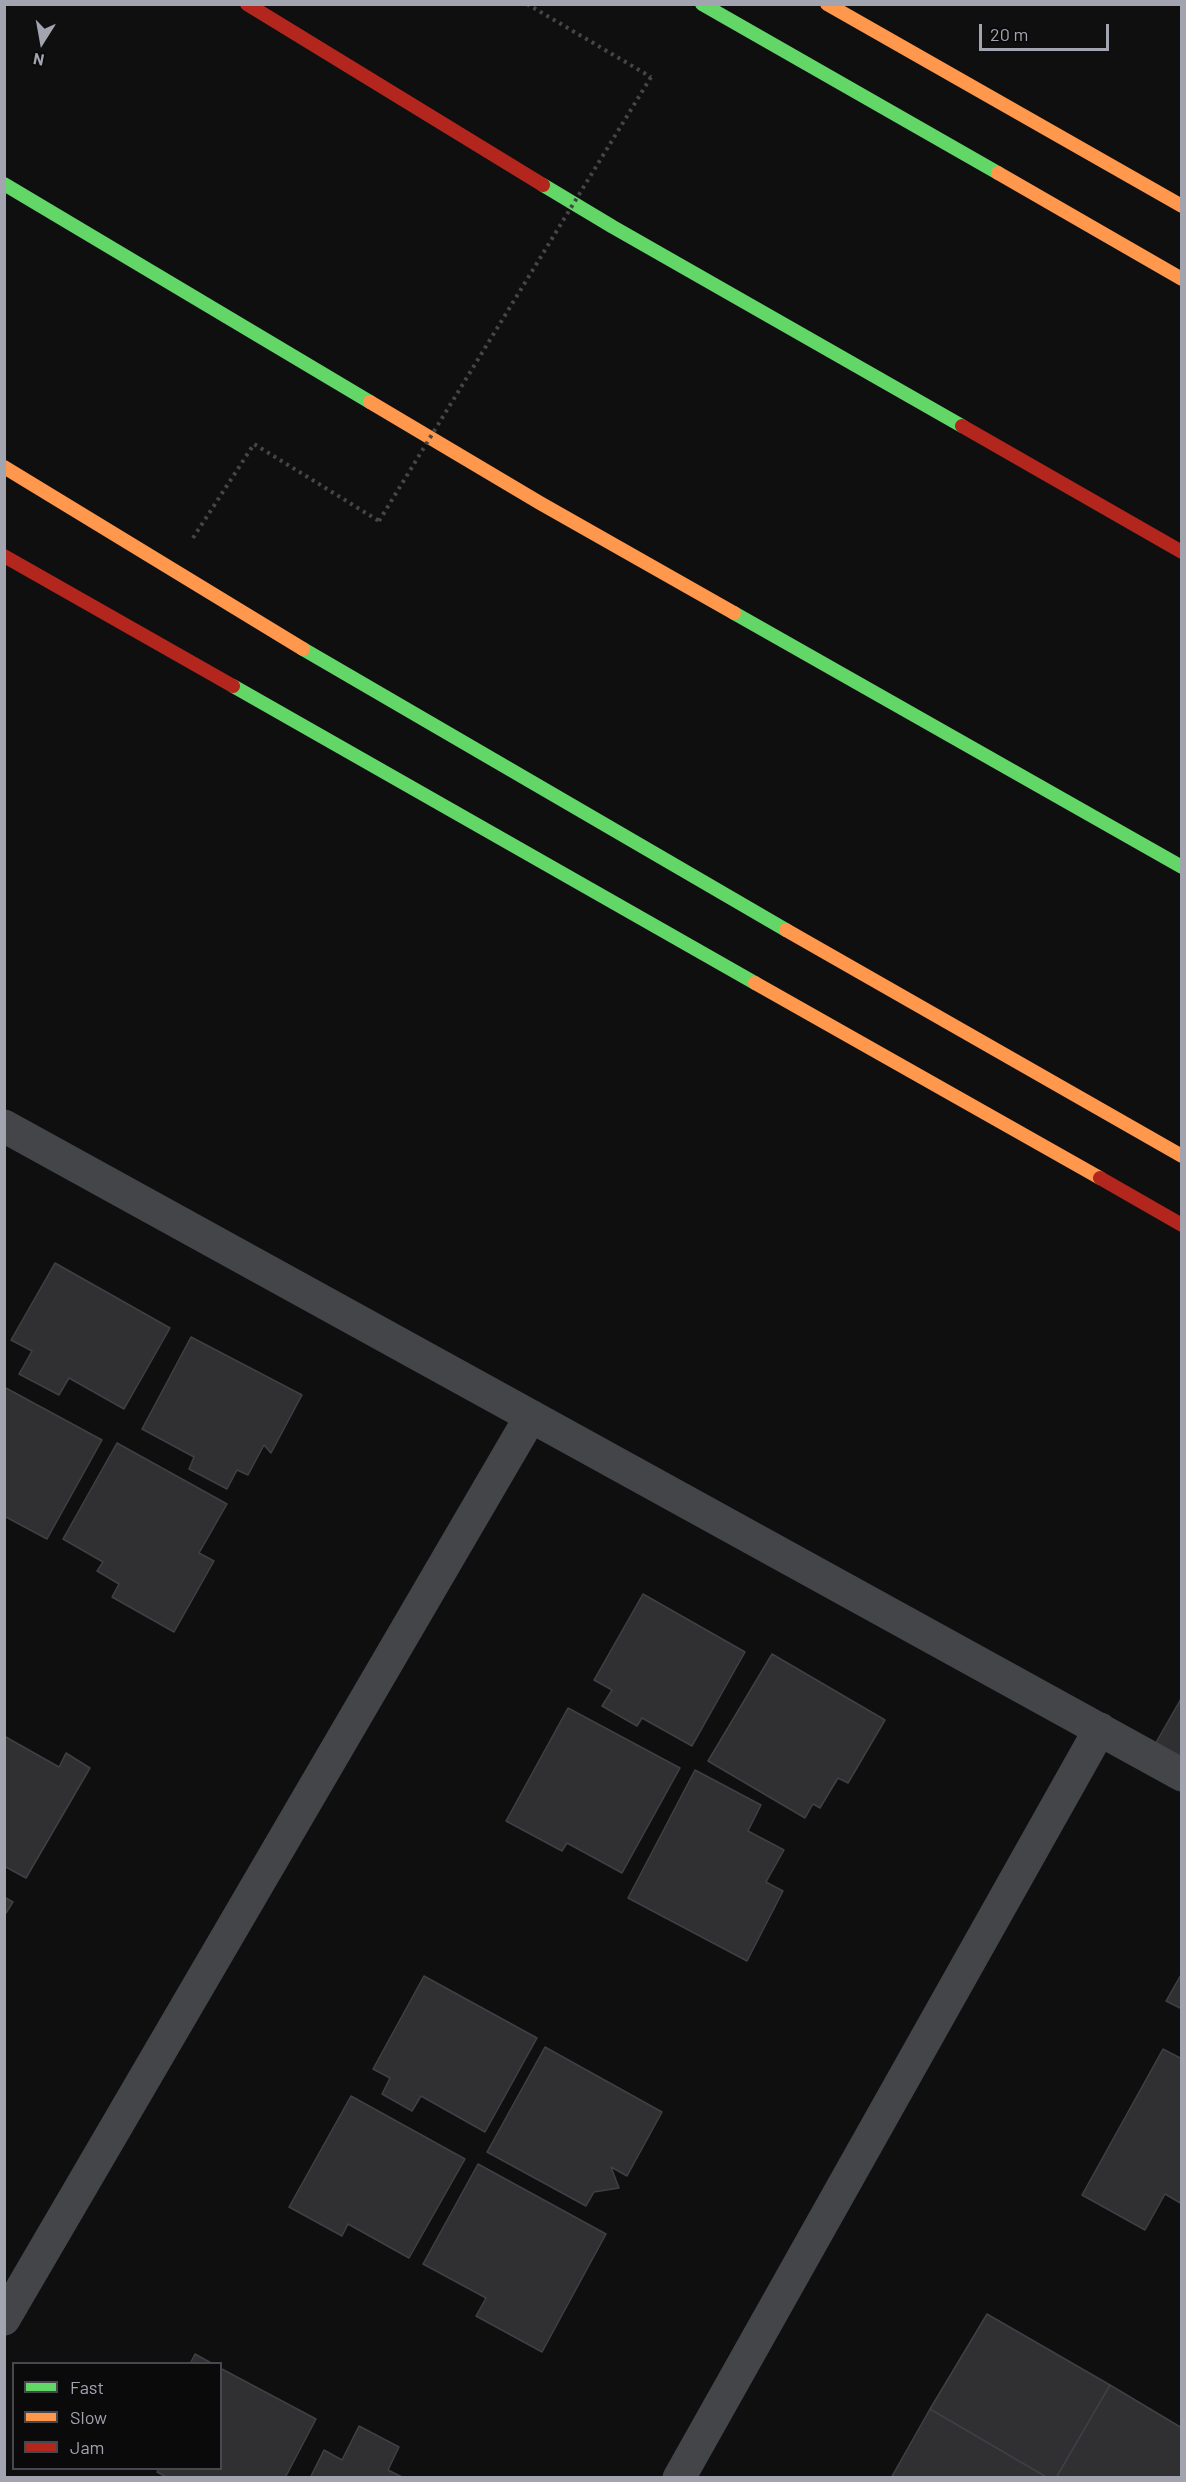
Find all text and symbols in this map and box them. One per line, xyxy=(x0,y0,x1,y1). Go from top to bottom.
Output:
north arrow xyxy=(12,12,72,72)
scale bar xyxy=(982,12,1112,50)
text: 20 m xyxy=(990,23,1028,45)
text: N xyxy=(31,50,46,71)
legend xyxy=(12,2362,222,2470)
text: Fast xyxy=(70,2376,104,2398)
text: Slow xyxy=(70,2406,107,2428)
text: Jam xyxy=(70,2436,104,2458)

